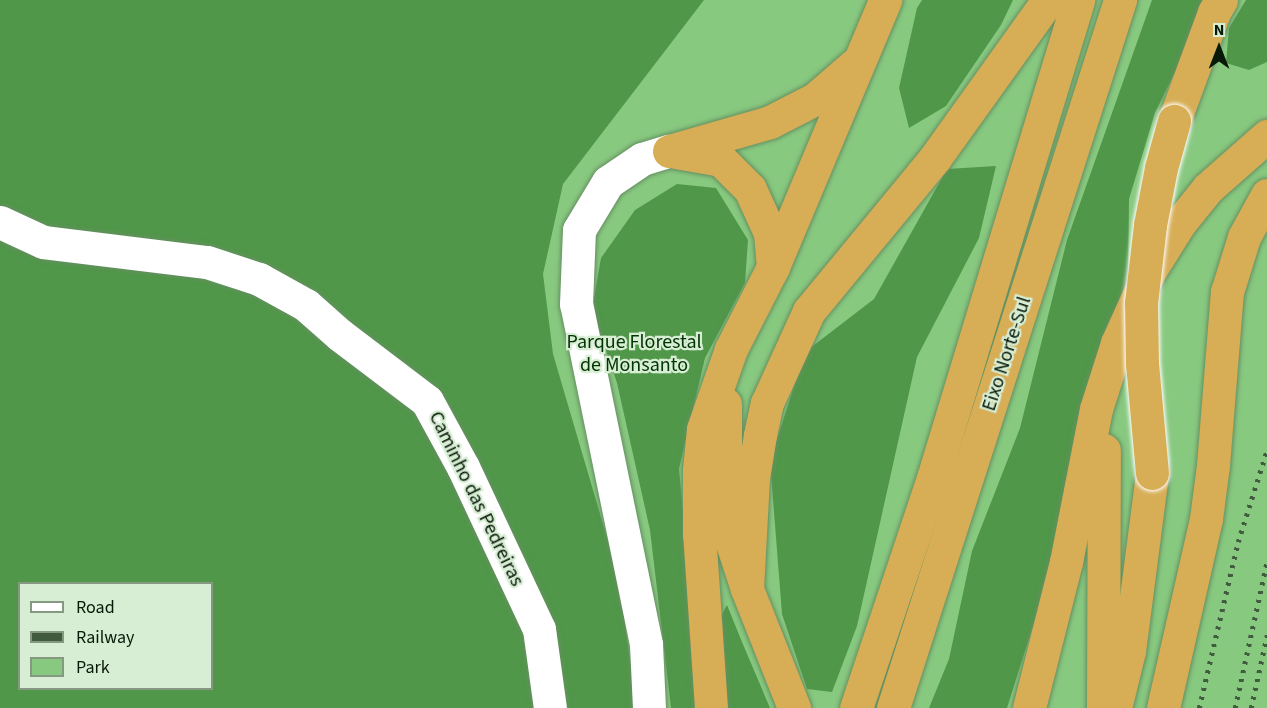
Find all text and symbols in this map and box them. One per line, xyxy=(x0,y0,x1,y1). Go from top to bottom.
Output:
north arrow xyxy=(1189,18,1249,78)
text: N xyxy=(1214,19,1224,41)
street label: Eixo Norte-Sul xyxy=(977,294,1037,414)
park label: Parque Florestal de Monsanto xyxy=(566,330,702,377)
street label: Caminho das Pedreiras xyxy=(423,408,529,590)
legend xyxy=(18,582,213,690)
text: Road xyxy=(76,595,115,620)
text: Railway xyxy=(76,625,135,650)
text: Park xyxy=(76,655,110,680)

